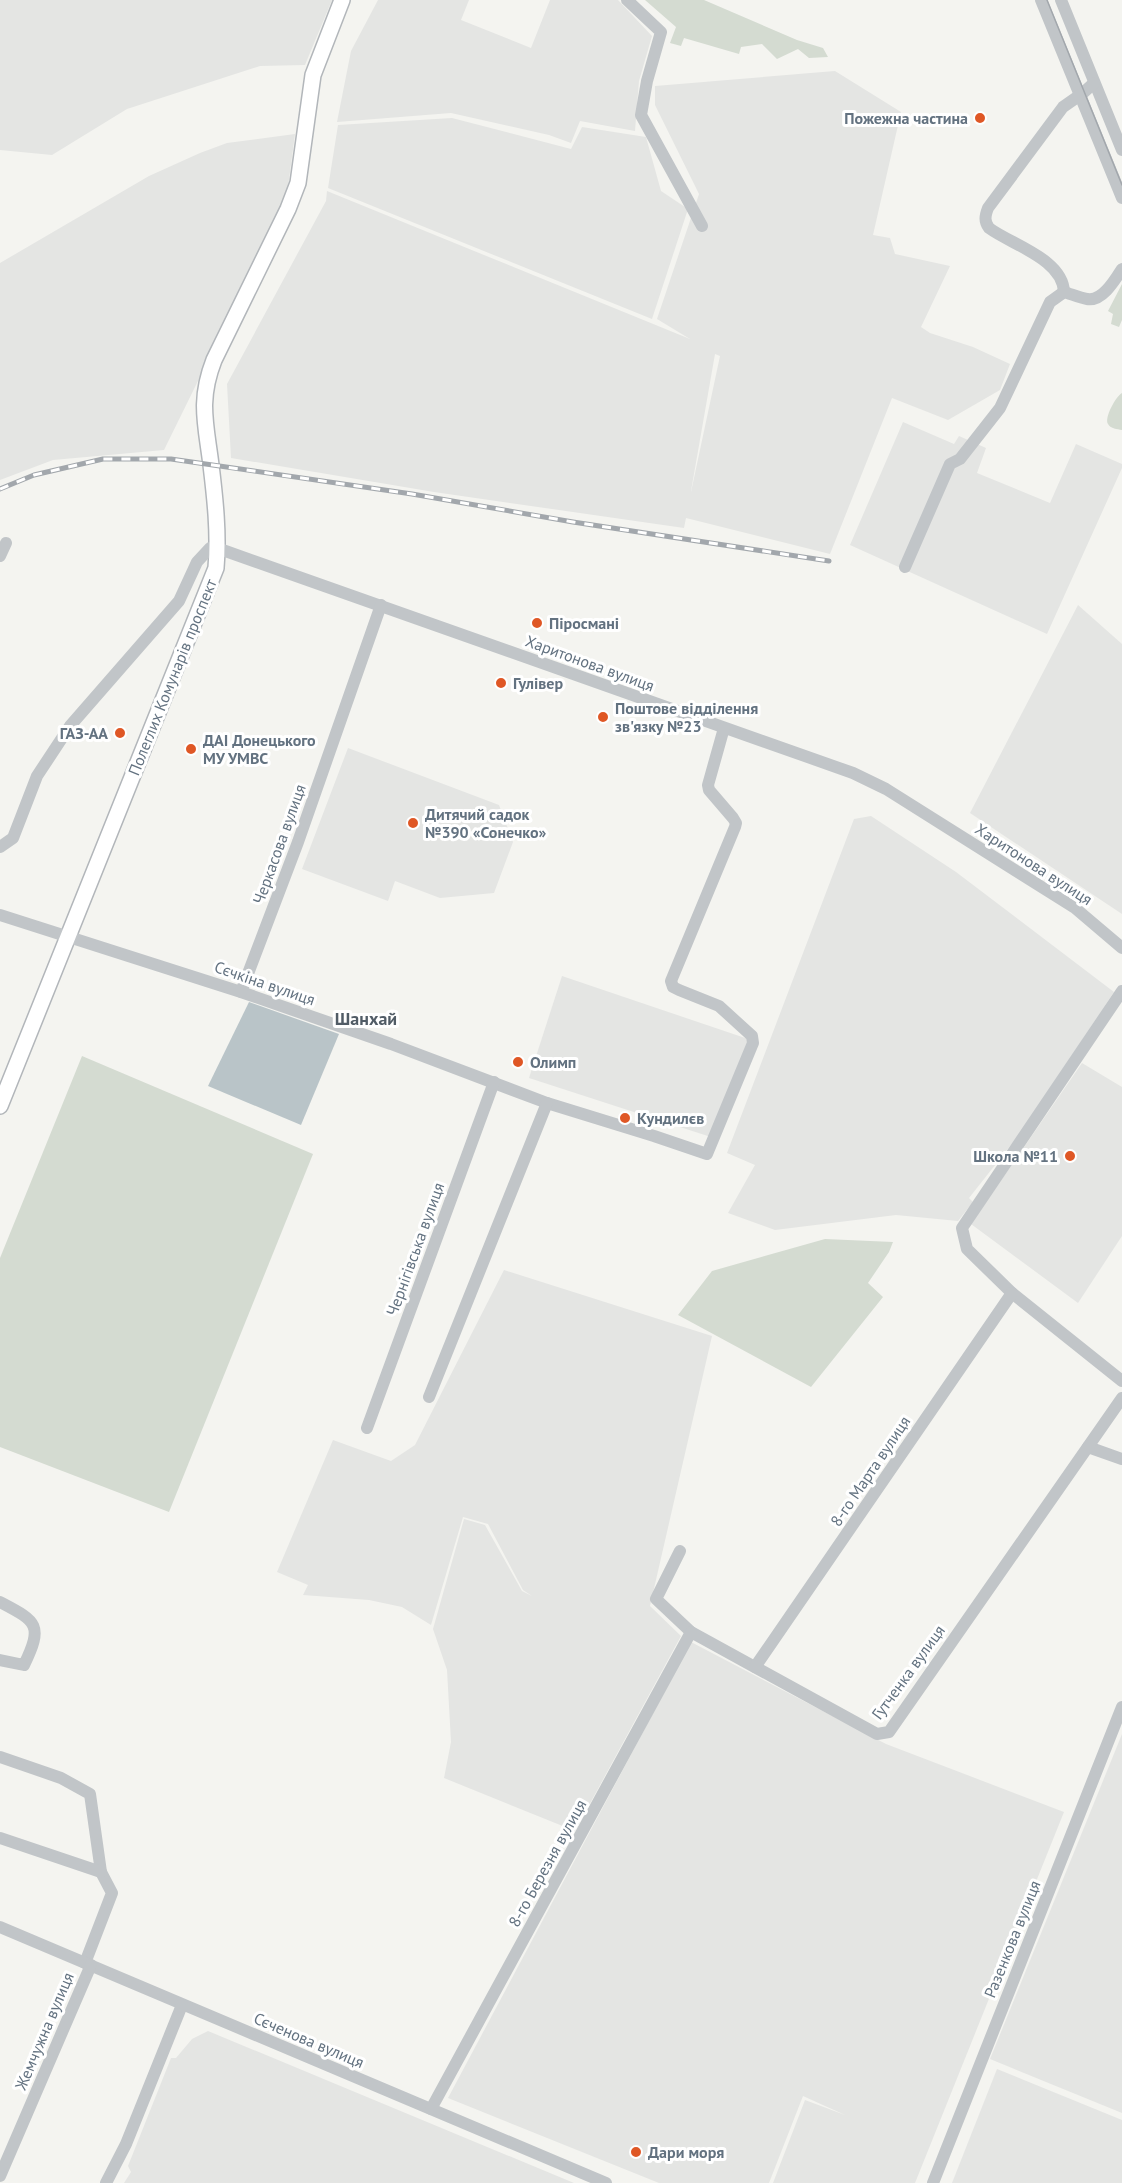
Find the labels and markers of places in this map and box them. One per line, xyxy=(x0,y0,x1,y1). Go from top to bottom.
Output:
place label: Пожежна частина xyxy=(844,108,968,128)
marker: Пожежна частина xyxy=(973,111,987,125)
place label: Піросмані xyxy=(549,613,619,633)
marker: Піросмані xyxy=(530,616,544,630)
place label: Гулівер xyxy=(513,673,563,693)
marker: Гулівер xyxy=(494,676,508,690)
place label: Поштове відділення зв'язку №23 xyxy=(615,698,758,736)
marker: Поштове відділення зв'язку №23 xyxy=(596,710,610,724)
place label: ГАЗ-АА xyxy=(60,723,108,743)
marker: ГАЗ-АА xyxy=(113,726,127,740)
place label: ДАІ Донецького МУ УМВС xyxy=(203,730,316,768)
marker: ДАІ Донецького МУ УМВС xyxy=(184,742,198,756)
place label: Дитячий садок №390 «Сонечко» xyxy=(425,804,546,842)
marker: Дитячий садок №390 «Сонечко» xyxy=(406,816,420,830)
place label: Олимп xyxy=(530,1052,576,1072)
marker: Олимп xyxy=(511,1055,525,1069)
place label: Кундилєв xyxy=(637,1108,704,1128)
marker: Кундилєв xyxy=(618,1111,632,1125)
place label: Школа №11 xyxy=(973,1146,1058,1166)
marker: Школа №11 xyxy=(1063,1149,1077,1163)
place label: Дари моря xyxy=(648,2142,724,2162)
marker: Дари моря xyxy=(629,2145,643,2159)

